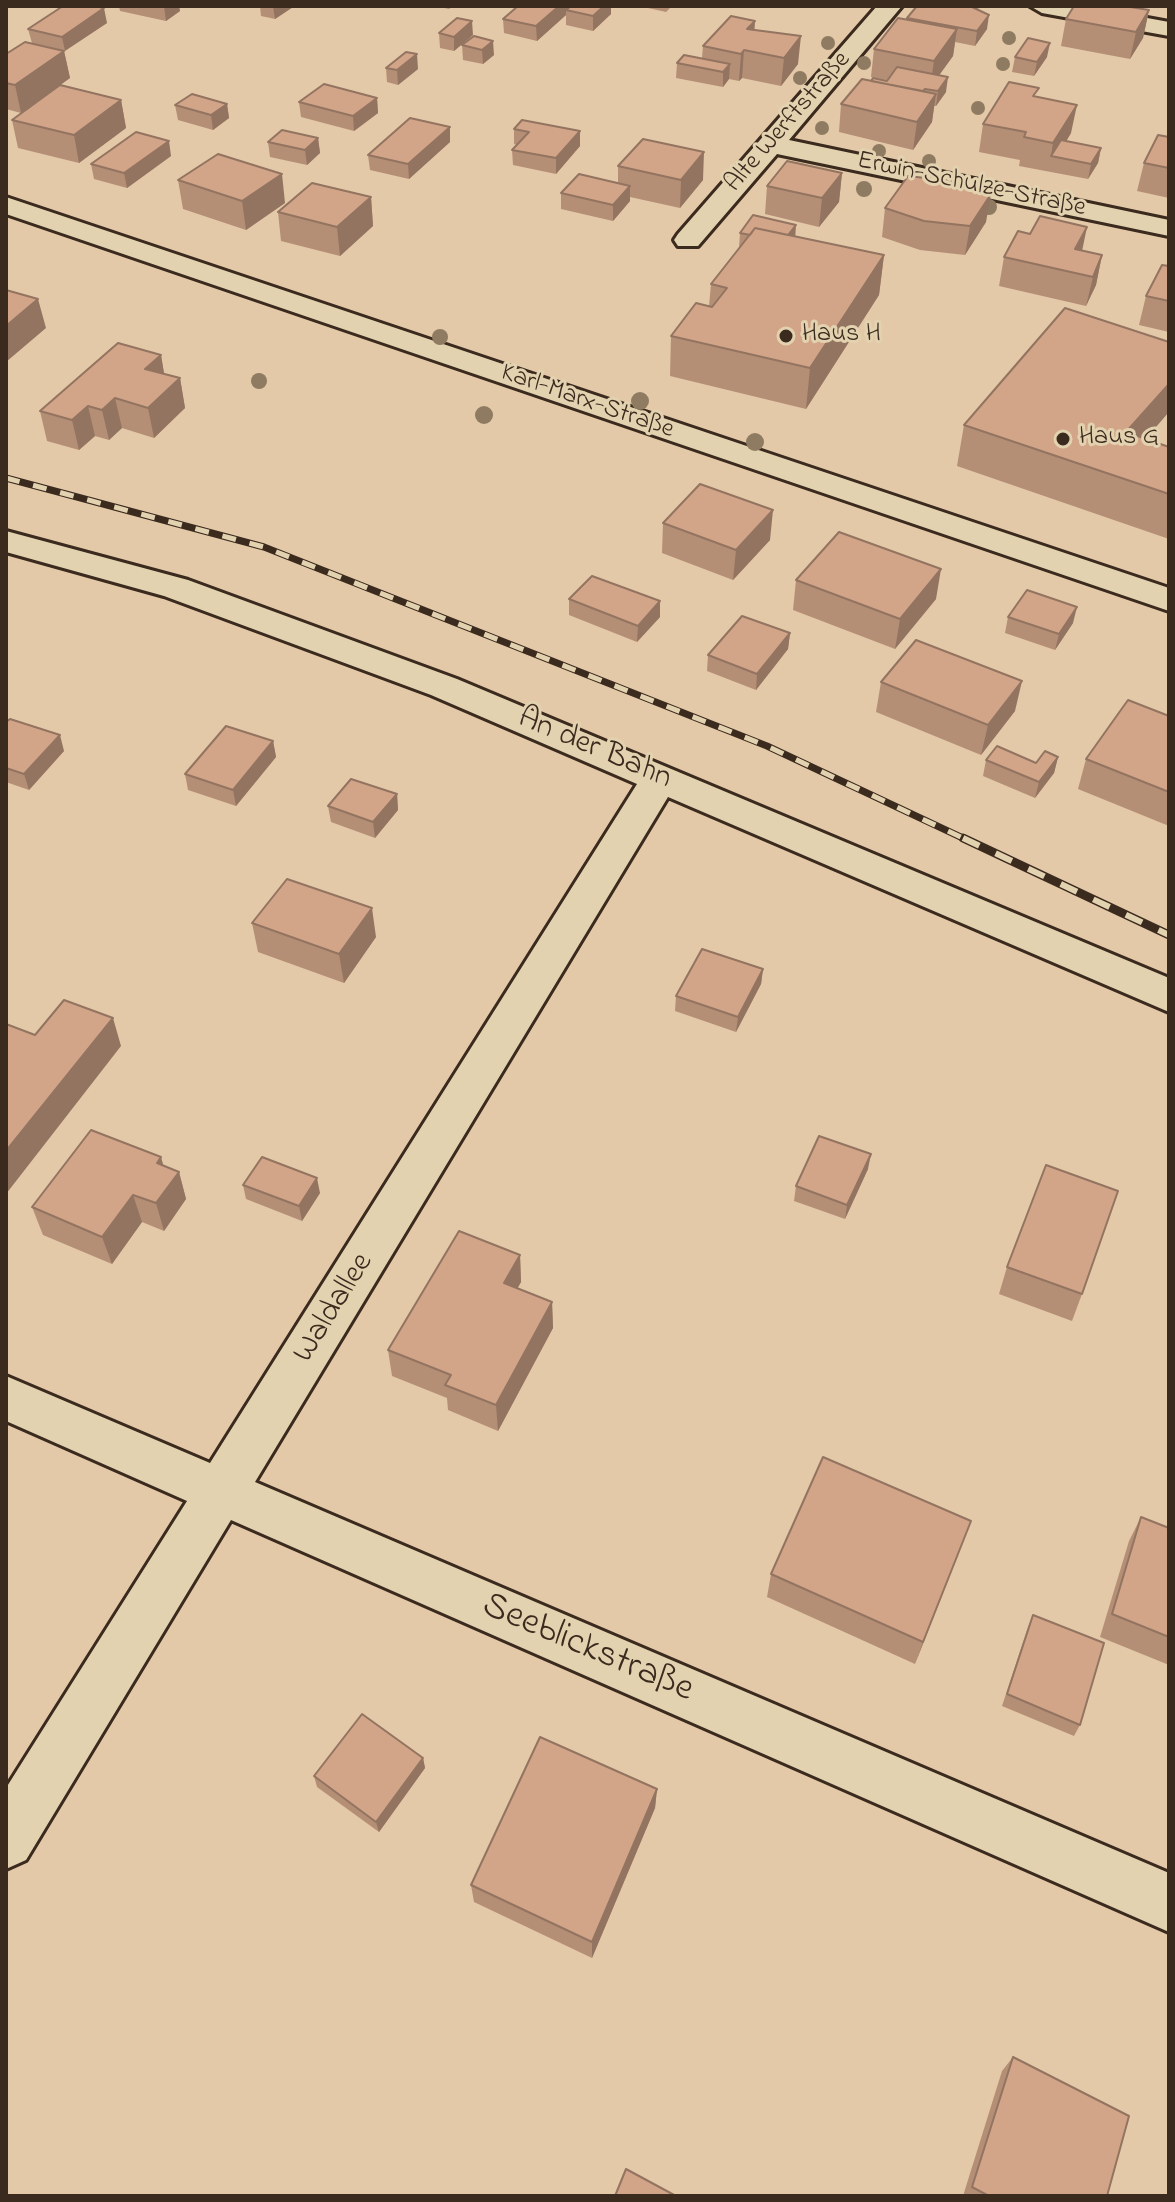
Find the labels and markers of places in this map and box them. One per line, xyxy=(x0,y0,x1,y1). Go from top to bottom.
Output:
place label: Haus H xyxy=(802,320,881,352)
marker: Haus H xyxy=(777,327,795,345)
place label: Haus G xyxy=(1079,423,1159,455)
marker: Haus G xyxy=(1054,430,1072,448)

